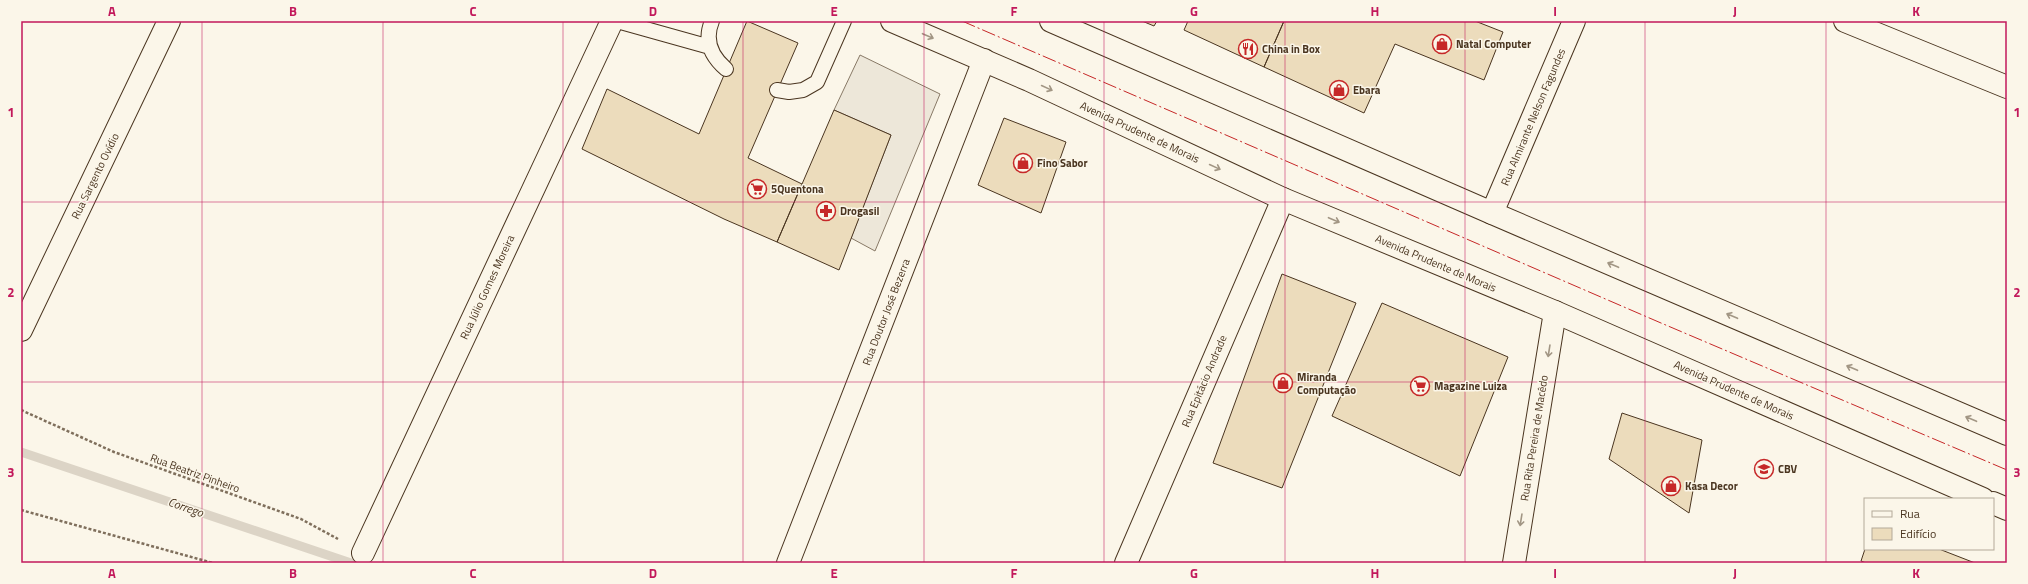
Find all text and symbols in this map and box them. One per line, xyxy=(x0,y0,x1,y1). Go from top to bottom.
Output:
text: A xyxy=(108,1,116,21)
text: B xyxy=(289,1,297,21)
text: C xyxy=(469,1,477,21)
text: D xyxy=(649,1,657,21)
text: E xyxy=(830,1,838,21)
text: F xyxy=(1011,1,1018,21)
text: G xyxy=(1190,1,1198,21)
text: H xyxy=(1371,1,1379,21)
text: I xyxy=(1553,1,1557,21)
text: J xyxy=(1733,1,1737,21)
text: K xyxy=(1912,1,1920,21)
one-way arrow xyxy=(921,33,933,40)
shop icon: Natal Computer xyxy=(1431,33,1453,55)
place label: Natal Computer xyxy=(1456,36,1531,52)
restaurant icon: China in Box xyxy=(1237,38,1259,60)
place label: China in Box xyxy=(1262,41,1321,57)
street label: Rua Almirante Nelson Fagundes xyxy=(1497,46,1569,188)
shop icon: Ebara xyxy=(1328,79,1350,101)
place label: Ebara xyxy=(1353,82,1381,98)
one-way arrow xyxy=(1040,85,1052,92)
street label: Avenida Prudente de Morais xyxy=(1078,97,1202,167)
text: 1 xyxy=(7,102,15,122)
text: 1 xyxy=(2013,102,2021,122)
street label: Rua Sargento Ovídio xyxy=(67,130,123,222)
shop icon: Fino Sabor xyxy=(1012,152,1034,174)
place label: Fino Sabor xyxy=(1037,155,1088,171)
one-way arrow xyxy=(1209,164,1221,171)
supermarket icon: 5Quentona xyxy=(746,178,768,200)
place label: 5Quentona xyxy=(771,181,824,197)
pharmacy icon: Drogasil xyxy=(815,200,837,222)
place label: Drogasil xyxy=(840,203,879,219)
one-way arrow xyxy=(1327,217,1339,224)
street label: Avenida Prudente de Morais xyxy=(1373,230,1499,296)
street label: Rua Júlio Gomes Moreira xyxy=(456,232,518,342)
street label: Rua Doutor José Bezerra xyxy=(858,256,914,368)
one-way arrow xyxy=(1607,261,1619,268)
text: 2 xyxy=(7,282,15,302)
text: 2 xyxy=(2013,282,2021,302)
one-way arrow xyxy=(1727,312,1739,320)
street label: Rua Epitácio Andrade xyxy=(1177,332,1231,430)
one-way arrow xyxy=(1545,344,1553,357)
street label: Avenida Prudente de Morais xyxy=(1671,356,1797,424)
one-way arrow xyxy=(1846,363,1858,371)
place label: Miranda Computação xyxy=(1297,369,1356,398)
shop icon: Miranda Computação xyxy=(1272,372,1294,394)
street label: Rua Rita Pereira de Macêdo xyxy=(1516,374,1552,502)
supermarket icon: Magazine Luiza xyxy=(1409,375,1431,397)
place label: Magazine Luiza xyxy=(1434,378,1508,394)
one-way arrow xyxy=(1966,415,1978,422)
street label: Rua Beatriz Pinheiro xyxy=(148,449,242,497)
school or university icon: CBV xyxy=(1753,458,1775,480)
place label: CBV xyxy=(1778,461,1798,477)
text: 3 xyxy=(7,462,15,482)
text: 3 xyxy=(2013,462,2021,482)
shop icon: Kasa Decor xyxy=(1660,475,1682,497)
place label: Kasa Decor xyxy=(1685,478,1738,494)
water label: Corrego xyxy=(166,492,207,522)
legend xyxy=(1864,498,1994,550)
text: Rua xyxy=(1900,504,1920,523)
one-way arrow xyxy=(1516,513,1524,526)
text: Edifício xyxy=(1900,524,1936,543)
text: A xyxy=(108,563,116,583)
text: B xyxy=(289,563,297,583)
text: C xyxy=(469,563,477,583)
text: D xyxy=(649,563,657,583)
text: E xyxy=(830,563,838,583)
text: F xyxy=(1011,563,1018,583)
text: G xyxy=(1190,563,1198,583)
text: H xyxy=(1371,563,1379,583)
text: I xyxy=(1553,563,1557,583)
text: J xyxy=(1733,563,1737,583)
text: K xyxy=(1912,563,1920,583)

